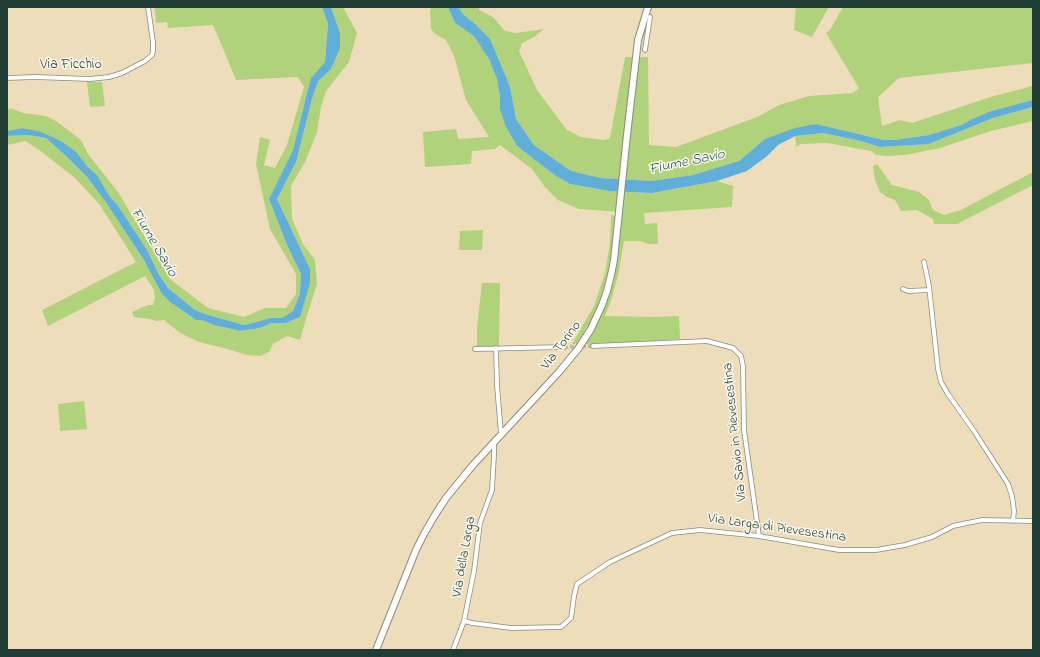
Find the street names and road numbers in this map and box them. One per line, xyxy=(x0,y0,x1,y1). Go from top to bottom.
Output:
street label: Via Ficchio xyxy=(40,58,102,74)
street label: Via Torino xyxy=(538,318,586,374)
street label: Via Savio in Pievesestina xyxy=(720,362,752,502)
street label: Via Larga di Pievesestina xyxy=(707,511,847,547)
street label: Via della Larga xyxy=(450,515,480,599)

